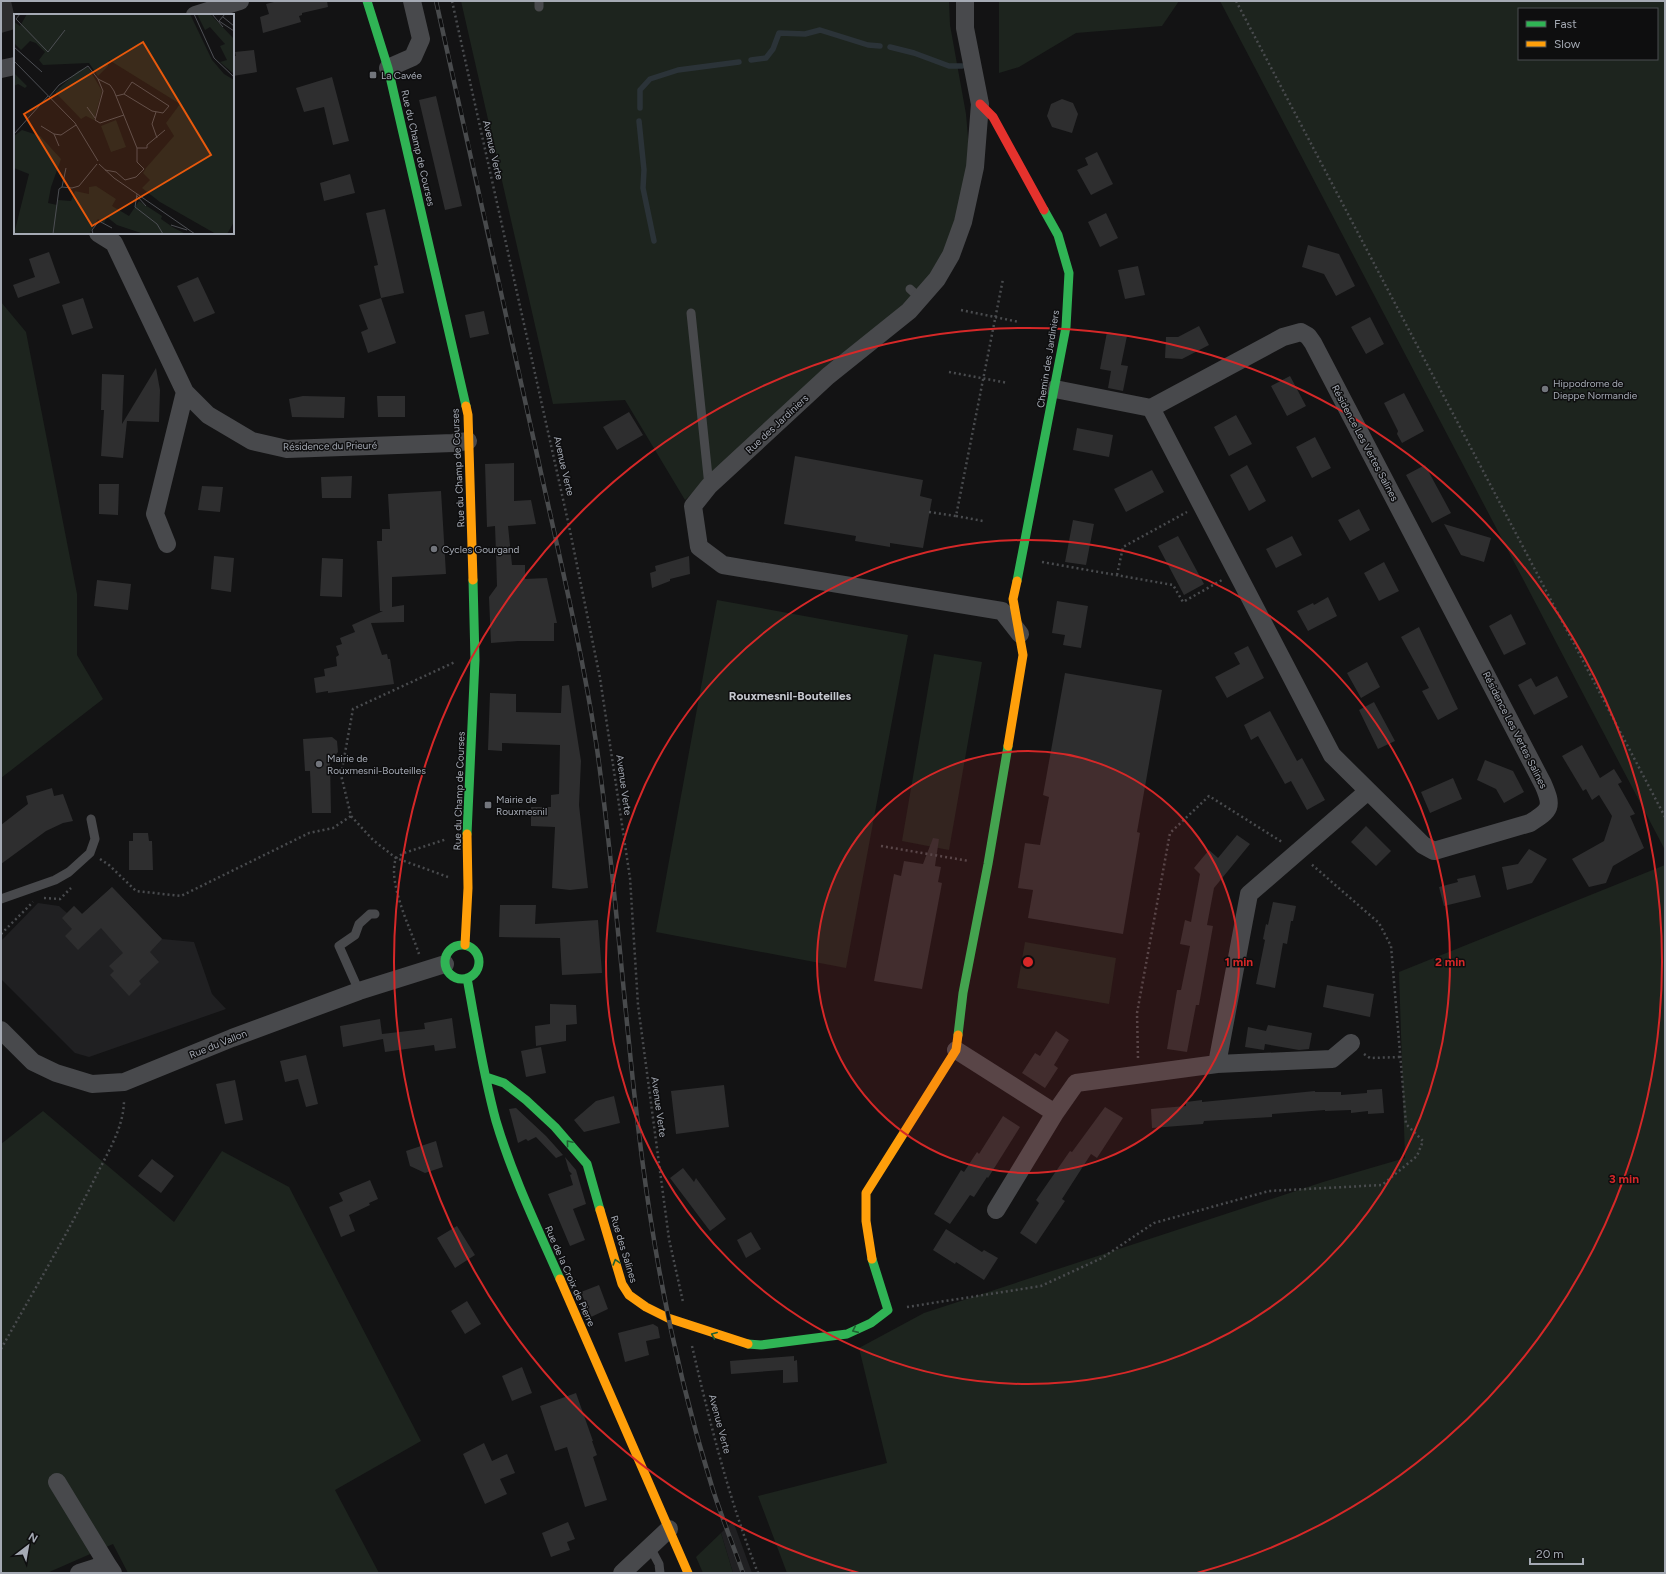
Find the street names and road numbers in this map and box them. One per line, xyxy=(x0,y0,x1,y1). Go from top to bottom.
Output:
street label: Rue du Champ de Courses xyxy=(398,89,438,208)
street label: Avenue Verte xyxy=(480,119,506,182)
street label: Chemin des Jardiniers xyxy=(1034,309,1062,409)
street label: Résidence Les Vertes Salines xyxy=(1329,383,1401,504)
street label: Rue des Jardiniers xyxy=(743,391,811,457)
street label: Rue du Champ de Courses xyxy=(448,408,468,528)
street label: Avenue Verte xyxy=(551,435,577,498)
street label: Résidence du Prieuré xyxy=(283,439,378,453)
street label: Résidence Les Vertes Salines xyxy=(1480,669,1550,791)
street label: Rue du Champ de Courses xyxy=(450,731,468,851)
street label: Avenue Verte xyxy=(613,754,635,817)
street label: Rue du Vallon xyxy=(187,1026,249,1061)
street label: Avenue Verte xyxy=(648,1076,670,1139)
street label: Rue des Salines xyxy=(608,1214,641,1285)
street label: Rue de la Croix de Pierre xyxy=(542,1224,598,1329)
street label: Avenue Verte xyxy=(706,1393,734,1456)

